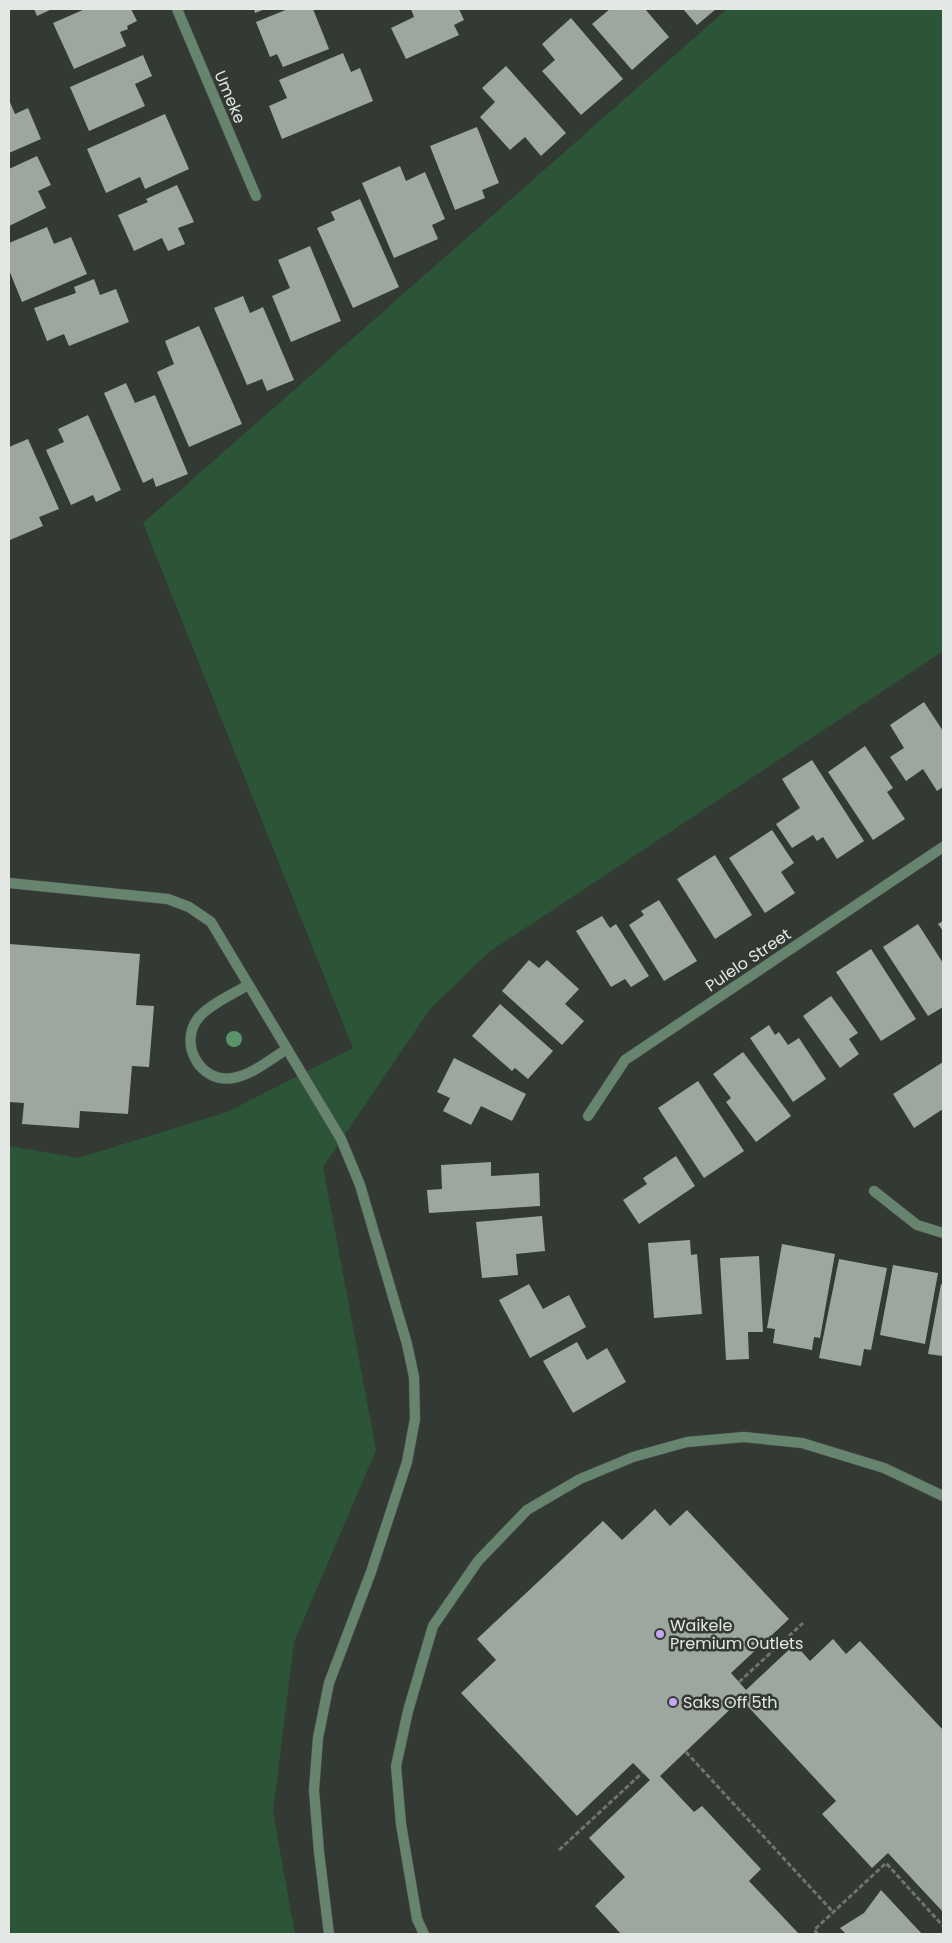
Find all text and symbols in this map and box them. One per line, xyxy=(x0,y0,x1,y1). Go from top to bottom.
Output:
street label: Umeke xyxy=(209,67,251,127)
street label: Pulelo Street xyxy=(701,923,795,997)
place label: Waikele Premium Outlets xyxy=(670,1614,803,1655)
marker: Waikele Premium Outlets xyxy=(654,1628,666,1640)
place label: Saks Off 5th xyxy=(683,1691,778,1714)
marker: Saks Off 5th xyxy=(667,1696,679,1708)

